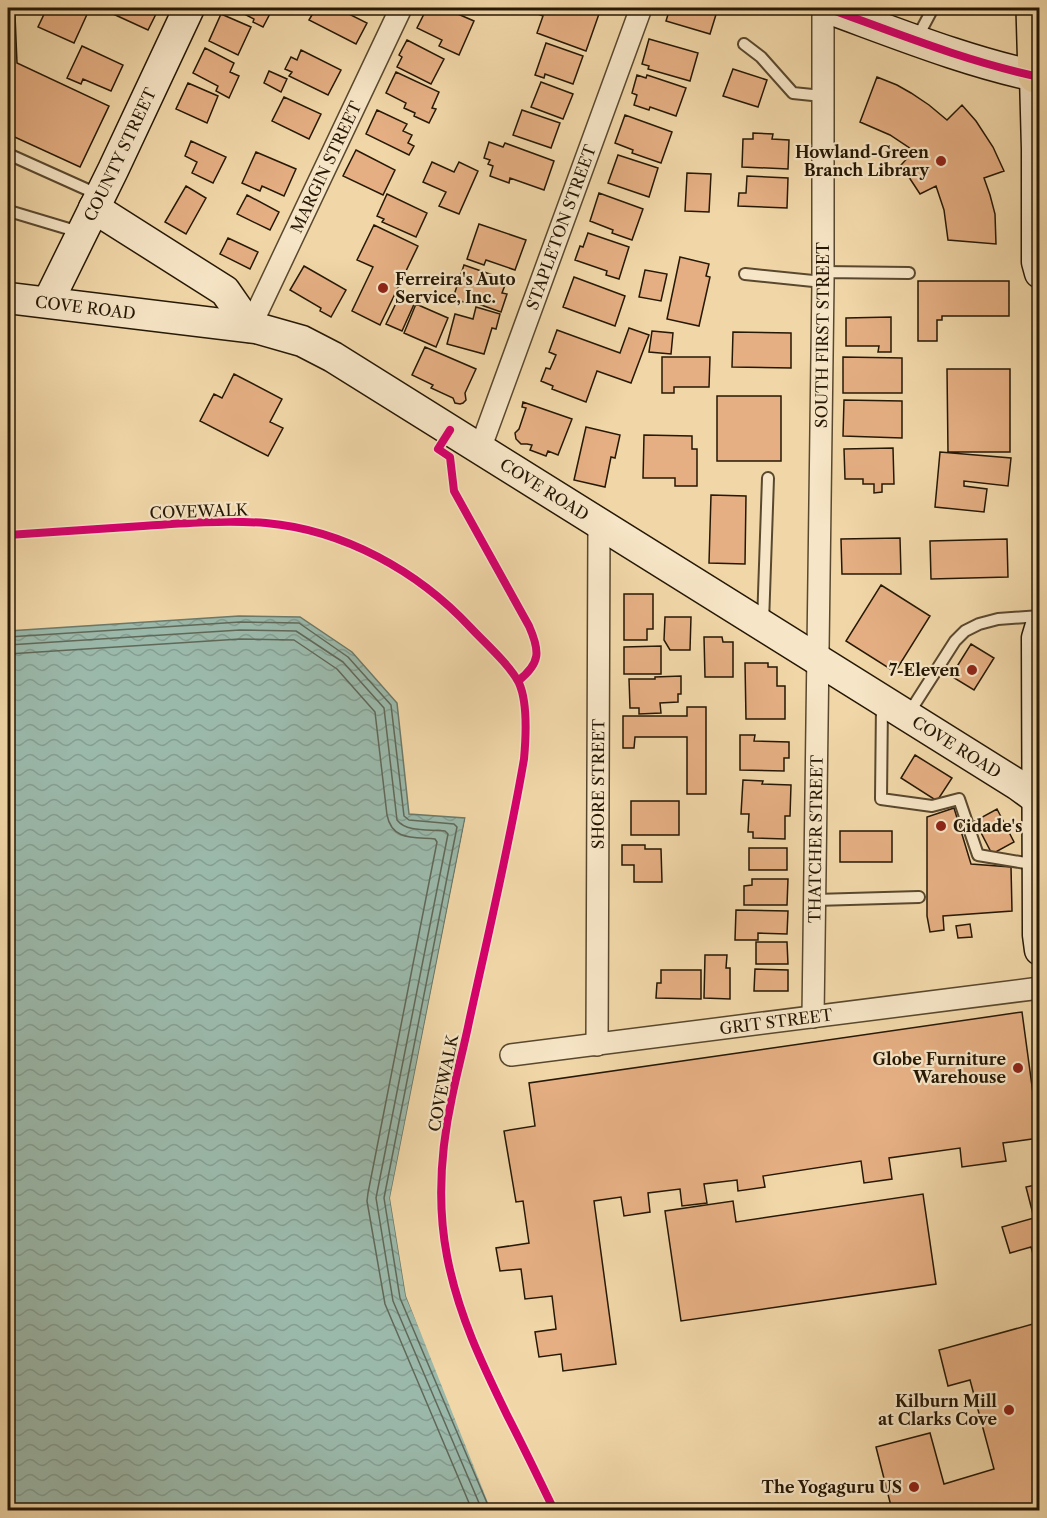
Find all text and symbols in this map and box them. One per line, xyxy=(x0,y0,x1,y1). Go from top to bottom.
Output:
street label: COUNTY STREET xyxy=(79,85,160,225)
street label: MARGIN STREET xyxy=(286,98,365,236)
street label: STAPLETON STREET xyxy=(522,142,600,313)
place label: Howland-Green Branch Library xyxy=(795,142,930,180)
marker: Howland-Green Branch Library xyxy=(934,154,948,168)
street label: SOUTH FIRST STREET xyxy=(811,242,833,428)
place label: Ferreira's Auto Service, Inc. xyxy=(395,269,516,307)
marker: Ferreira's Auto Service, Inc. xyxy=(376,281,390,295)
street label: COVE ROAD xyxy=(34,291,137,323)
street label: COVE ROAD xyxy=(496,454,593,524)
street label: COVEWALK xyxy=(149,499,249,523)
place label: 7-Eleven xyxy=(889,660,960,680)
marker: 7-Eleven xyxy=(965,663,979,677)
street label: COVE ROAD xyxy=(909,711,1005,782)
street label: SHORE STREET xyxy=(588,719,608,849)
street label: THATCHER STREET xyxy=(804,755,827,923)
place label: Cidade's xyxy=(953,816,1022,836)
marker: Cidade's xyxy=(934,819,948,833)
street label: GRIT STREET xyxy=(718,1004,834,1039)
street label: COVEWALK xyxy=(424,1032,462,1133)
place label: Globe Furniture Warehouse xyxy=(873,1049,1006,1087)
marker: Globe Furniture Warehouse xyxy=(1011,1061,1025,1075)
place label: Kilburn Mill at Clarks Cove xyxy=(878,1391,997,1429)
marker: Kilburn Mill at Clarks Cove xyxy=(1002,1403,1016,1417)
place label: The Yogaguru US xyxy=(762,1477,902,1497)
marker: The Yogaguru US xyxy=(907,1480,921,1494)

